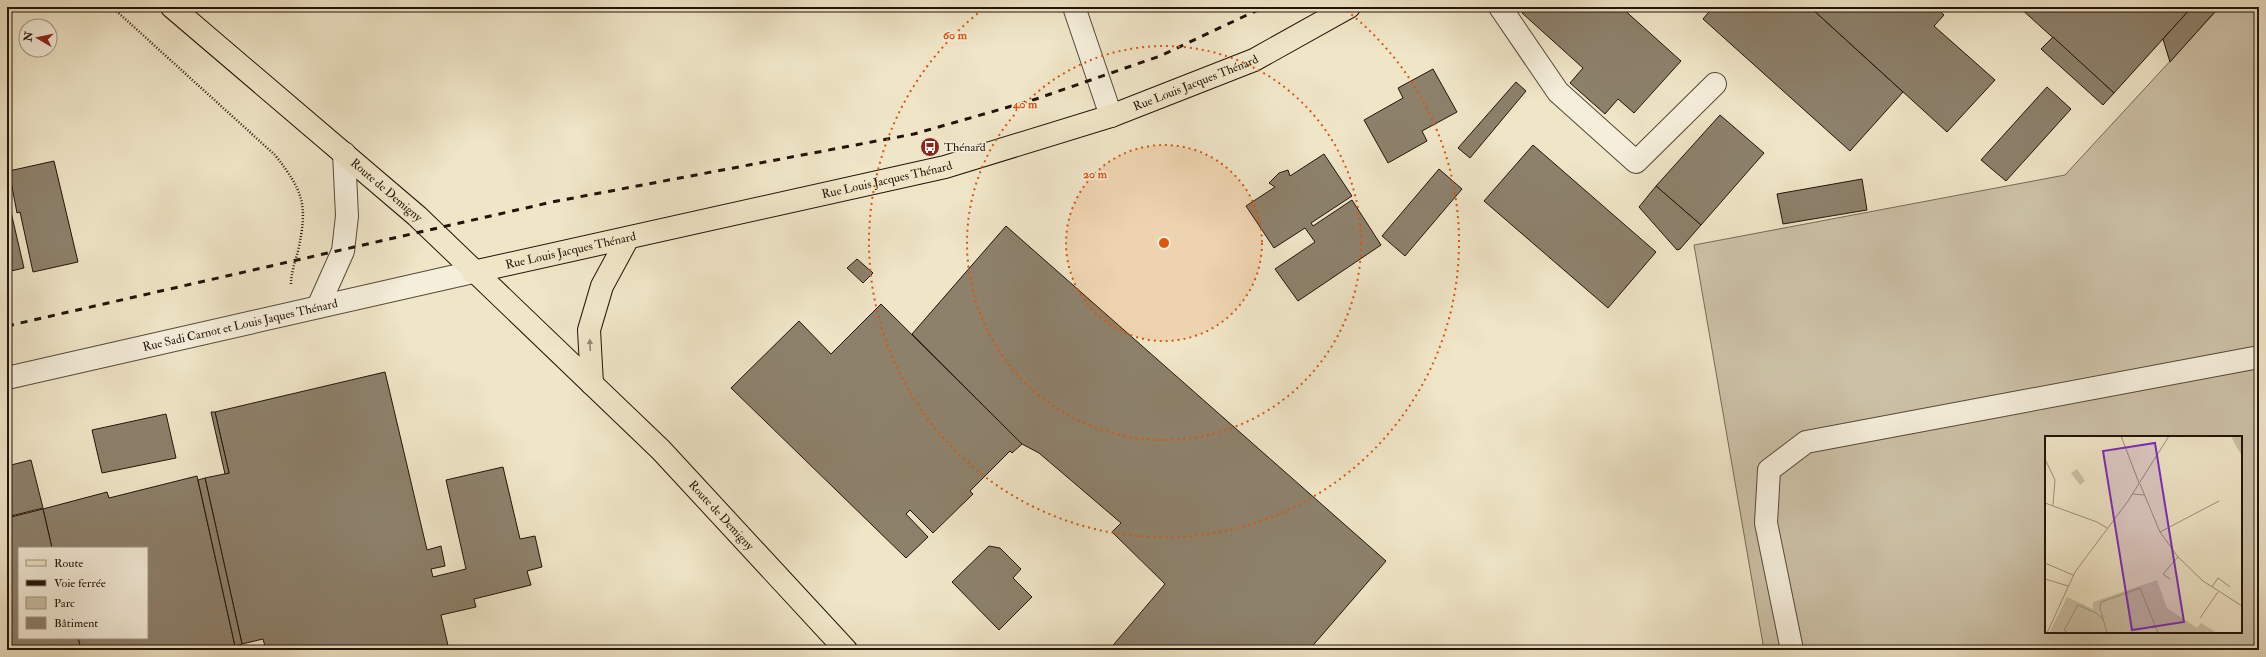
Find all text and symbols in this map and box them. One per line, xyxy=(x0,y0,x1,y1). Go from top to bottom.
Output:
north arrow xyxy=(18,18,58,58)
text: 60 m xyxy=(943,28,968,43)
text: N xyxy=(21,30,36,43)
street label: Rue Louis Jacques Thénard xyxy=(1131,52,1261,115)
text: 40 m xyxy=(1012,97,1038,112)
bus stop icon: Thénard xyxy=(919,136,941,158)
place label: Thénard xyxy=(944,140,986,155)
street label: Route de Demigny xyxy=(347,156,426,226)
street label: Rue Louis Jacques Thénard xyxy=(820,158,954,202)
text: 20 m xyxy=(1083,167,1108,182)
street label: Rue Louis Jacques Thénard xyxy=(504,229,637,273)
centre of rings xyxy=(1157,236,1171,250)
street label: Rue Sadi Carnot et Louis Jaques Thénard xyxy=(141,296,339,355)
one-way arrow xyxy=(586,339,593,351)
inset map xyxy=(2045,436,2242,633)
street label: Route de Demigny xyxy=(685,478,758,554)
legend xyxy=(18,547,148,639)
text: Route xyxy=(54,556,83,571)
text: Voie ferrée xyxy=(54,576,106,591)
text: Parc xyxy=(54,596,75,611)
text: Bâtiment xyxy=(54,616,98,631)

